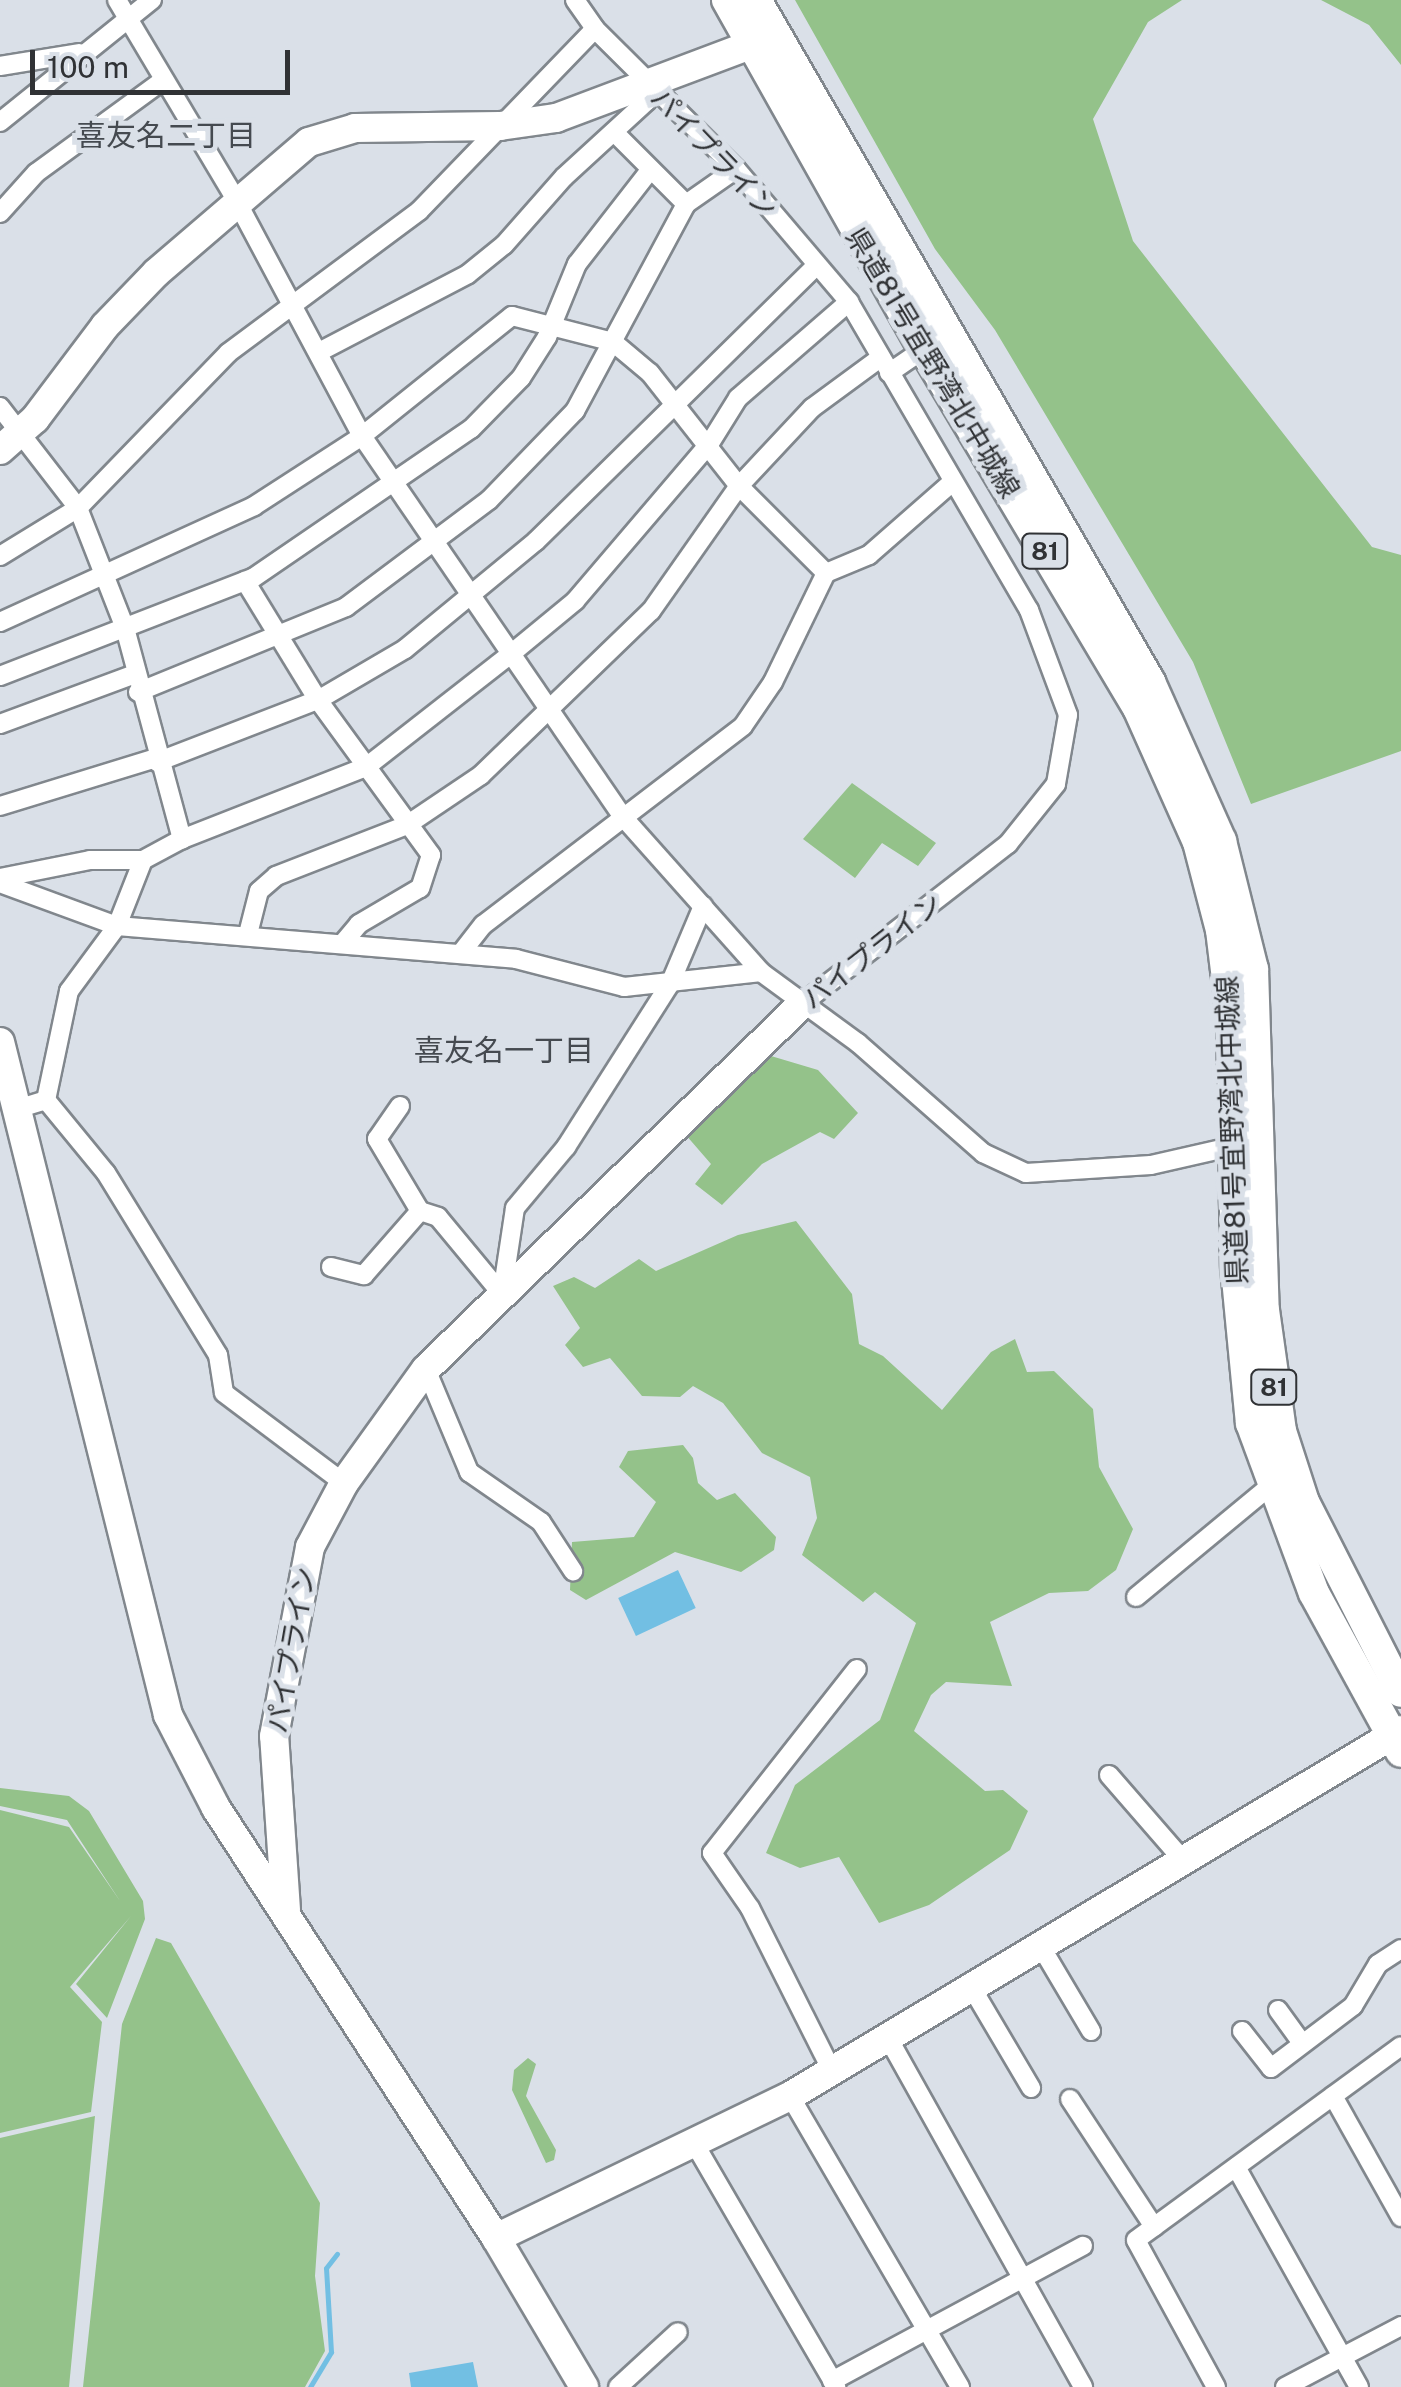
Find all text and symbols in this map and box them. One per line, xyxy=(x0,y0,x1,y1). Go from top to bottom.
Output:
scale bar xyxy=(35,30,295,92)
text: 100 m xyxy=(47,49,129,85)
street label: パイプライン xyxy=(644,81,784,225)
district label: 喜友名二丁目 xyxy=(76,117,256,153)
street label: 県道81号宜野湾北中城線 xyxy=(839,222,1027,504)
road number: 81 xyxy=(1020,531,1070,571)
street label: パイプライン xyxy=(795,886,949,1016)
street label: 県道81号宜野湾北中城線 xyxy=(1210,975,1254,1285)
district label: 喜友名一丁目 xyxy=(414,1032,594,1068)
road number: 81 xyxy=(1249,1367,1299,1407)
street label: パイプライン xyxy=(260,1564,322,1736)

